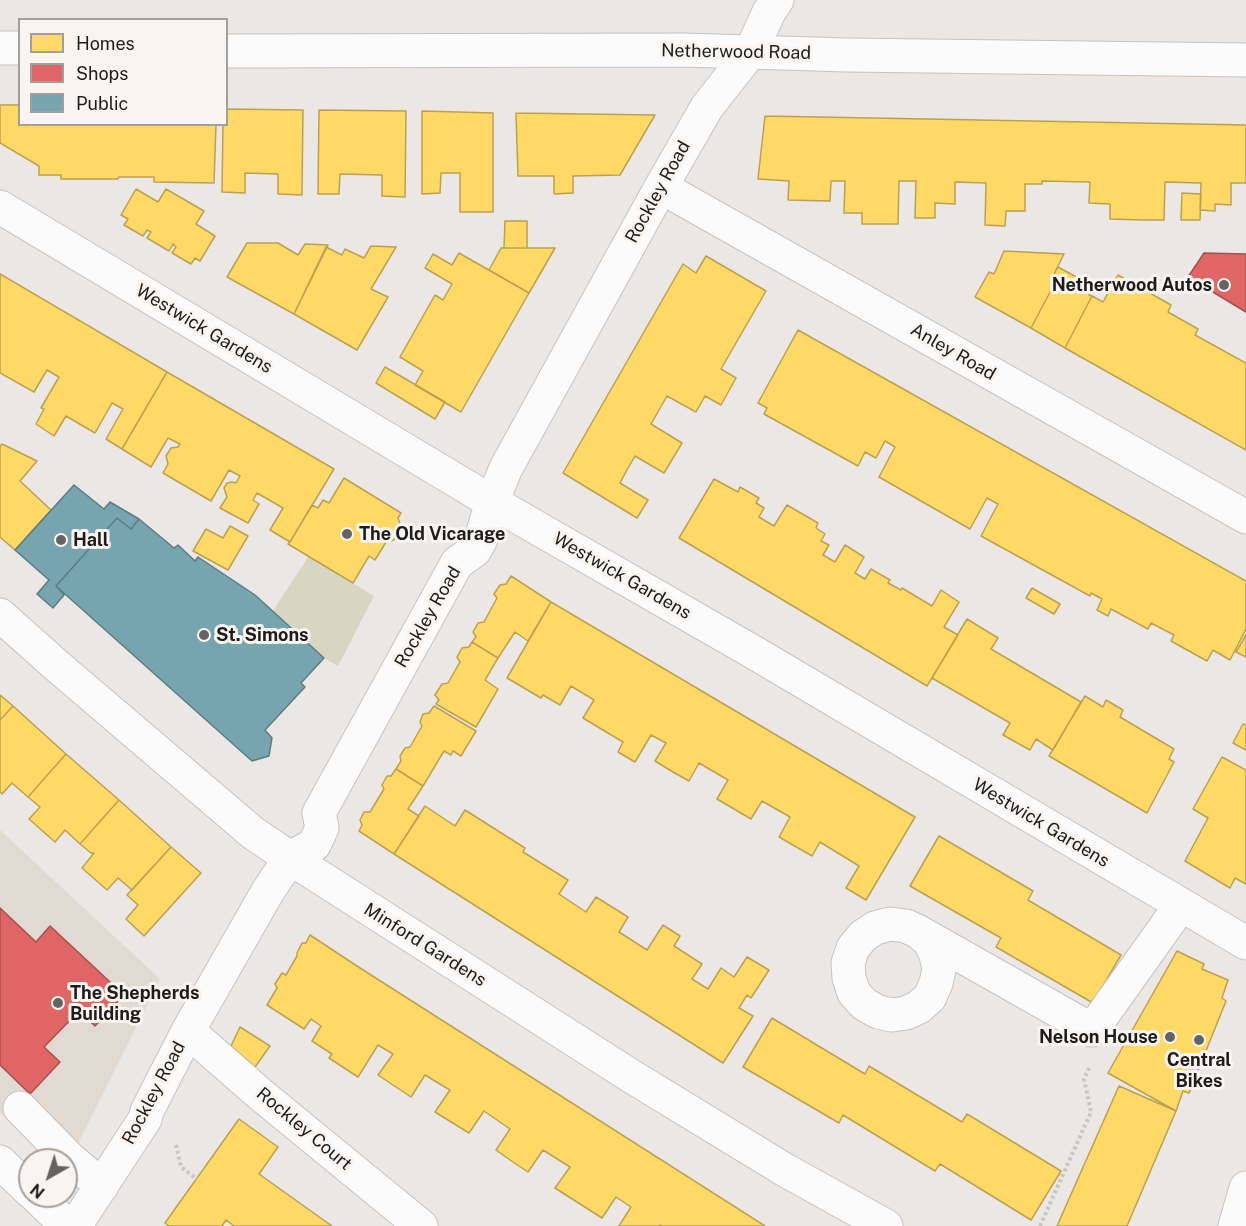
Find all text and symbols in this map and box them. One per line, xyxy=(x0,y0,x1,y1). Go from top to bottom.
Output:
legend xyxy=(18,18,228,126)
text: Homes xyxy=(76,33,135,54)
street label: Netherwood Road xyxy=(661,40,811,64)
text: Shops xyxy=(76,63,128,84)
text: Public xyxy=(76,93,128,114)
street label: Rockley Road xyxy=(621,137,695,247)
place label: Netherwood Autos xyxy=(1052,274,1212,296)
marker: Netherwood Autos xyxy=(1217,278,1231,292)
street label: Westwick Gardens xyxy=(132,280,276,378)
street label: Anley Road xyxy=(907,319,999,385)
place label: The Old Vicarage xyxy=(359,523,505,545)
marker: The Old Vicarage xyxy=(340,527,354,541)
street label: Westwick Gardens xyxy=(549,528,695,624)
place label: Hall xyxy=(73,529,109,551)
marker: Hall xyxy=(54,533,68,547)
street label: Rockley Road xyxy=(390,562,466,672)
place label: St. Simons xyxy=(216,624,308,646)
marker: St. Simons xyxy=(197,628,211,642)
street label: Westwick Gardens xyxy=(969,774,1113,872)
street label: Minford Gardens xyxy=(360,899,490,991)
place label: The Shepherds Building xyxy=(70,982,199,1024)
marker: The Shepherds Building xyxy=(51,996,65,1010)
place label: Nelson House xyxy=(1039,1026,1158,1048)
marker: Nelson House xyxy=(1163,1030,1177,1044)
marker: Central Bikes xyxy=(1192,1033,1206,1047)
street label: Rockley Road xyxy=(118,1038,190,1148)
place label: Central Bikes xyxy=(1167,1049,1231,1092)
street label: Rockley Court xyxy=(252,1083,356,1175)
north arrow xyxy=(18,1148,78,1208)
text: N xyxy=(27,1180,48,1202)

